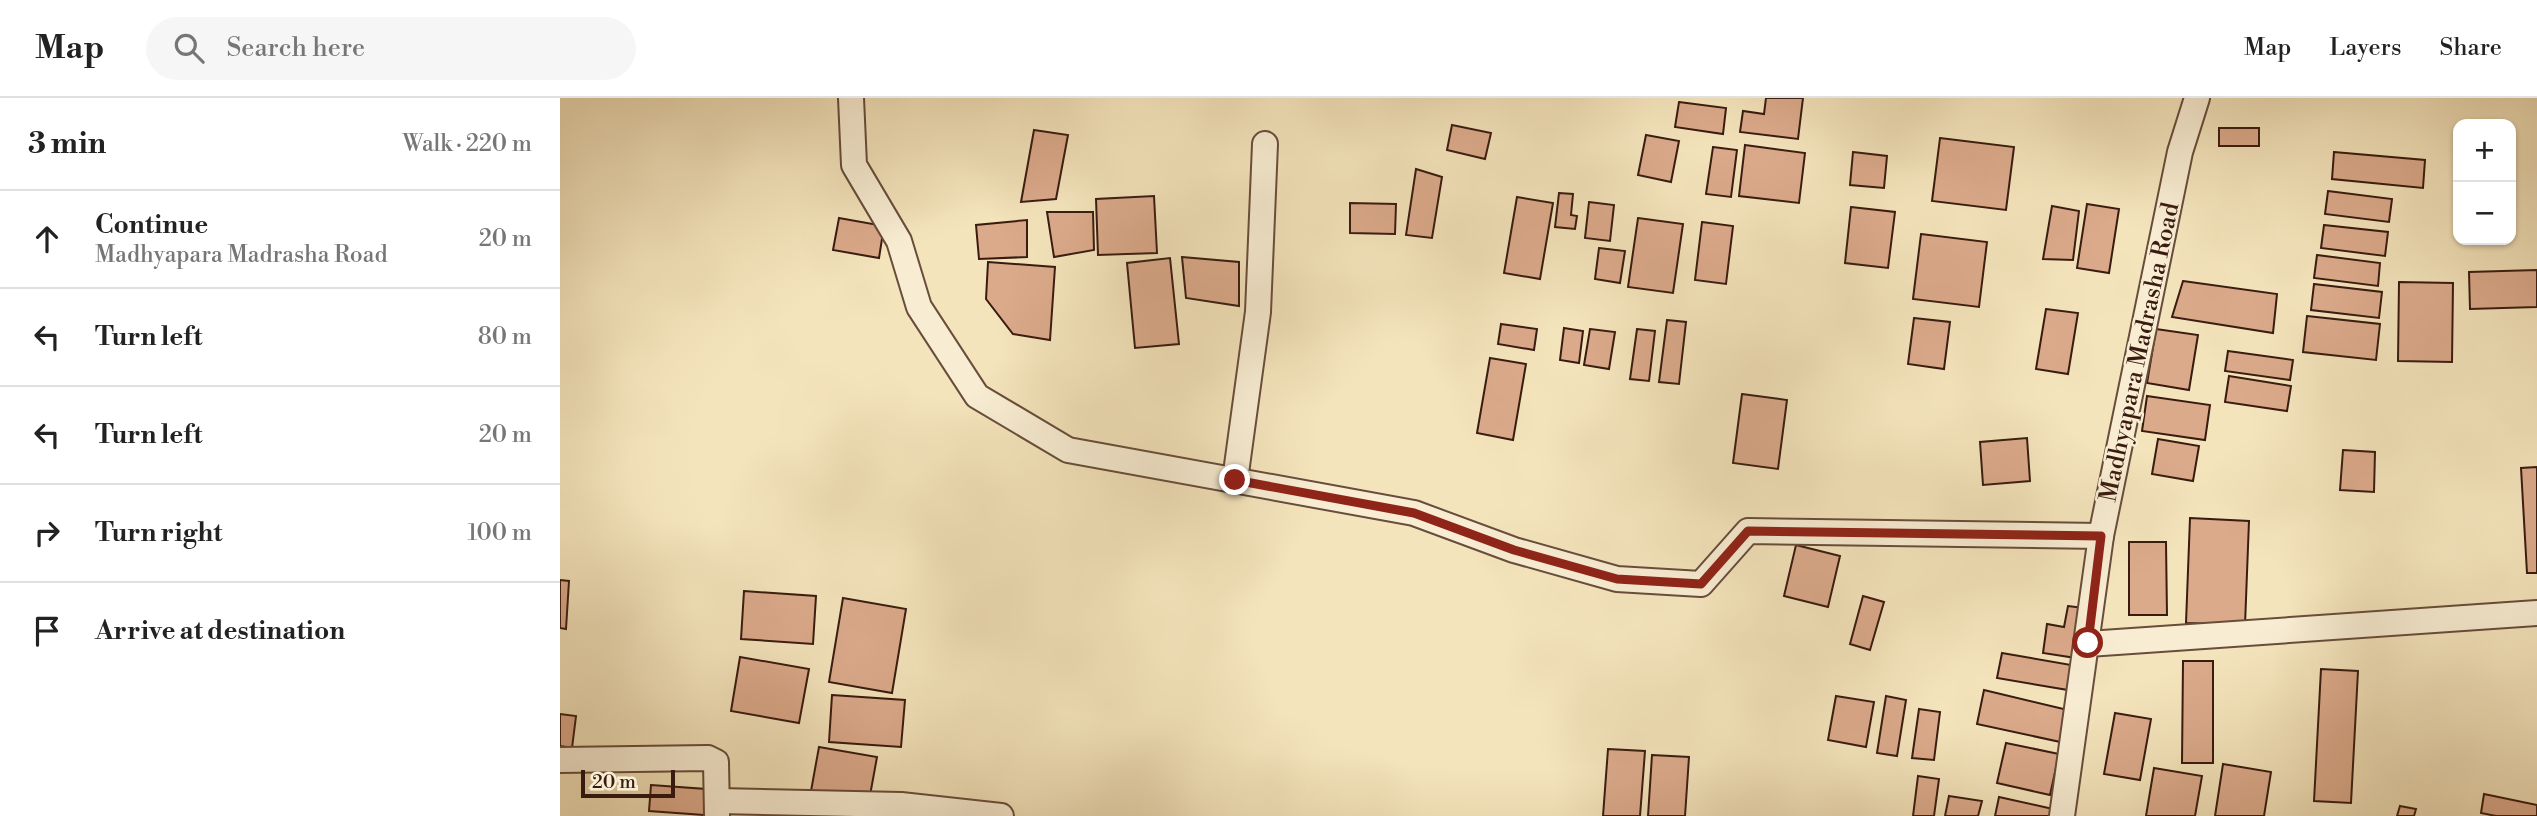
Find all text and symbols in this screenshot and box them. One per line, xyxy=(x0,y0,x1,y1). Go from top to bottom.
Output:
search box xyxy=(146,17,636,80)
text: Map xyxy=(35,28,104,69)
icon: search xyxy=(170,29,208,67)
text: Search here xyxy=(226,32,365,64)
text: Map xyxy=(2244,33,2291,63)
text: Layers xyxy=(2329,33,2401,63)
text: Share xyxy=(2439,33,2502,63)
map controls xyxy=(2453,119,2516,245)
button: + xyxy=(2453,119,2516,182)
text: 3 min xyxy=(28,125,106,163)
text: Walk · 220 m xyxy=(403,130,532,158)
button: − xyxy=(2453,182,2516,245)
street label: Madhyapara Madrasha Road xyxy=(2094,199,2186,505)
text: Continue xyxy=(95,209,208,241)
icon: ahead xyxy=(28,220,66,258)
text: 20 m xyxy=(479,225,532,253)
text: Madhyapara Madrasha Road xyxy=(95,241,387,269)
icon: left xyxy=(28,318,66,356)
text: Turn left xyxy=(95,321,203,353)
text: 80 m xyxy=(478,323,532,351)
icon: left xyxy=(28,416,66,454)
text: Turn left xyxy=(95,419,203,451)
text: 20 m xyxy=(479,421,532,449)
route end xyxy=(1219,464,1250,495)
icon: right xyxy=(28,514,66,552)
text: Turn right xyxy=(95,517,223,549)
text: 100 m xyxy=(467,519,532,547)
icon: arrive xyxy=(28,612,66,650)
text: Arrive at destination xyxy=(95,615,345,647)
route start xyxy=(2072,627,2103,658)
scale bar xyxy=(581,767,676,799)
text: 20 m xyxy=(592,770,636,794)

